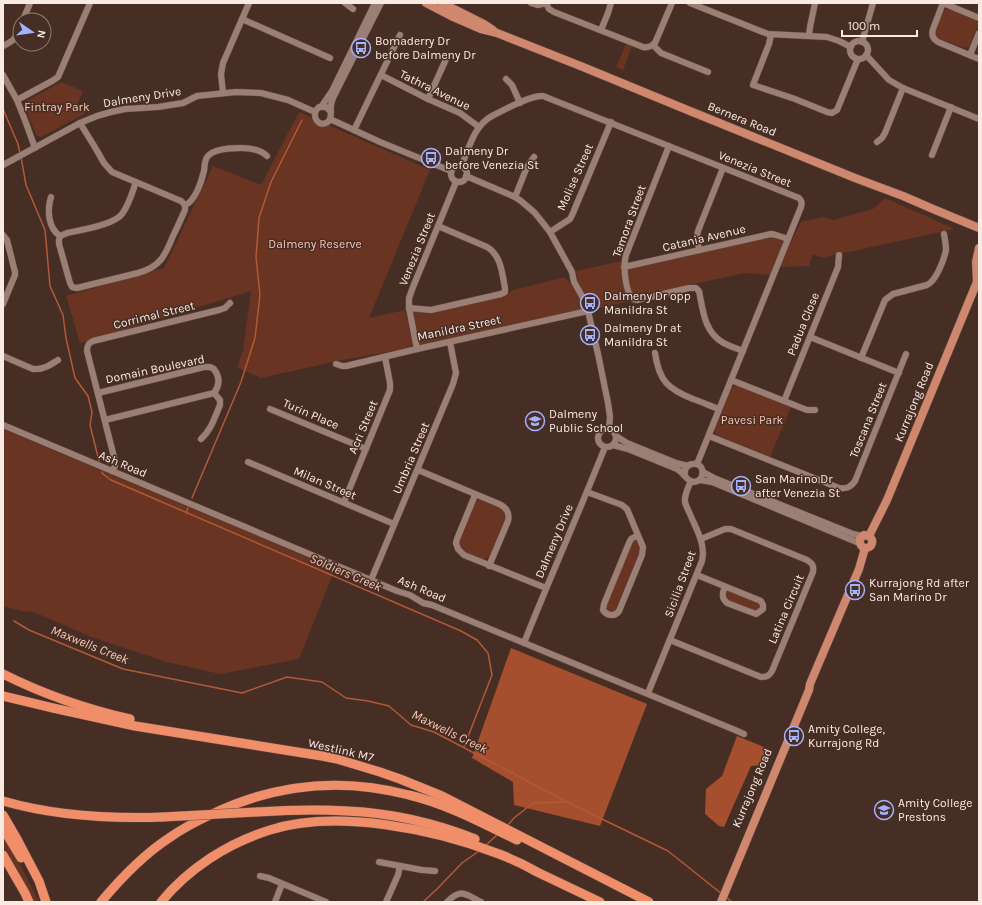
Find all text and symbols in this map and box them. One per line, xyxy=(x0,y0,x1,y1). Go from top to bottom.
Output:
north arrow xyxy=(12,12,52,52)
scale bar xyxy=(842,12,917,38)
text: 100 m xyxy=(848,19,880,33)
text: N xyxy=(34,29,48,39)
place label: Bomaderry Dr before Dalmeny Dr xyxy=(375,34,476,62)
bus stop icon: Bomaderry Dr before Dalmeny Dr xyxy=(350,37,372,59)
street label: Tathra Avenue xyxy=(398,67,472,113)
street label: Dalmeny Drive xyxy=(102,84,182,110)
street label: Bernera Road xyxy=(706,99,778,139)
park label: Fintray Park xyxy=(24,100,90,114)
street label: Molise Street xyxy=(554,141,596,213)
place label: Dalmeny Dr before Venezia St xyxy=(445,144,539,172)
bus stop icon: Dalmeny Dr before Venezia St xyxy=(420,147,442,169)
street label: Venezia Street xyxy=(716,148,794,190)
street label: Temora Street xyxy=(609,183,649,259)
street label: Venezia Street xyxy=(396,210,438,288)
street label: Catania Avenue xyxy=(661,222,747,254)
park label: Dalmeny Reserve xyxy=(268,237,362,251)
place label: Dalmeny Dr opp Manildra St xyxy=(604,289,691,317)
street label: Padua Close xyxy=(784,290,822,358)
bus stop icon: Dalmeny Dr opp Manildra St xyxy=(579,292,601,314)
street label: Corrimal Street xyxy=(112,298,197,332)
street label: Manildra Street xyxy=(416,312,502,344)
place label: Dalmeny Dr at Manildra St xyxy=(604,321,682,349)
bus stop icon: Dalmeny Dr at Manildra St xyxy=(579,324,601,346)
street label: Domain Boulevard xyxy=(104,352,206,386)
street label: Kurrajong Road xyxy=(892,360,936,444)
street label: Toscana Street xyxy=(846,380,890,460)
street label: Turin Place xyxy=(281,396,341,432)
street label: Acri Street xyxy=(345,398,381,456)
place label: Dalmeny Public School xyxy=(549,407,623,435)
school or university icon: Dalmeny Public School xyxy=(524,410,546,432)
park label: Pavesi Park xyxy=(721,413,783,427)
street label: Umbria Street xyxy=(390,420,433,496)
street label: Ash Road xyxy=(97,448,149,480)
street label: Milan Street xyxy=(292,464,359,503)
place label: San Marino Dr after Venezia St xyxy=(755,472,840,500)
bus stop icon: San Marino Dr after Venezia St xyxy=(730,475,752,497)
street label: Dalmeny Drive xyxy=(532,502,576,580)
street label: Sicilia Street xyxy=(661,548,699,619)
water label: Soldiers Creek xyxy=(307,551,384,595)
street label: Latina Circuit xyxy=(765,572,807,646)
street label: Ash Road xyxy=(396,573,448,605)
place label: Kurrajong Rd after San Marino Dr xyxy=(869,576,970,604)
bus stop icon: Kurrajong Rd after San Marino Dr xyxy=(844,579,866,601)
water label: Maxwells Creek xyxy=(49,622,131,667)
water label: Maxwells Creek xyxy=(409,707,491,756)
place label: Amity College, Kurrajong Rd xyxy=(808,722,885,750)
bus stop icon: Amity College, Kurrajong Rd xyxy=(783,725,805,747)
street label: Westlink M7 xyxy=(307,736,376,764)
street label: Kurrajong Road xyxy=(729,746,775,830)
place label: Amity College Prestons xyxy=(898,796,972,824)
school or university icon: Amity College Prestons xyxy=(873,799,895,821)

